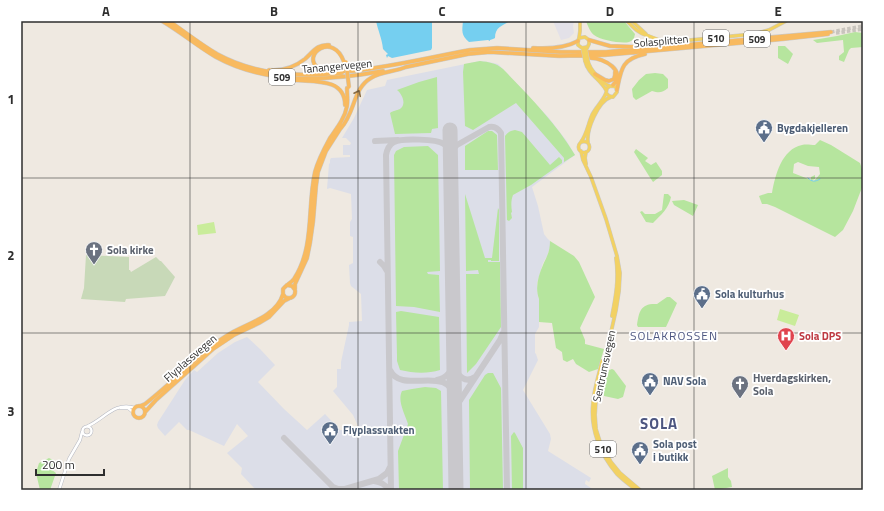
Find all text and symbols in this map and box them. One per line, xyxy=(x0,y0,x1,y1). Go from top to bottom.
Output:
text: A xyxy=(102,1,110,21)
text: B xyxy=(270,1,278,21)
text: C xyxy=(438,1,446,21)
text: D xyxy=(606,1,614,21)
text: E xyxy=(774,1,782,21)
road number: 510 xyxy=(703,30,729,46)
street label: Solasplitten xyxy=(633,31,689,51)
road number: 509 xyxy=(744,31,770,47)
street label: Tanangervegen xyxy=(301,55,373,77)
road number: 509 xyxy=(269,69,295,85)
text: 1 xyxy=(7,89,15,109)
one-way arrow xyxy=(353,90,361,97)
public building icon: Bygdakjelleren xyxy=(754,118,774,143)
place label: Bygdakjelleren xyxy=(777,120,848,136)
church icon: Sola kirke xyxy=(84,240,104,265)
place label: Sola kirke xyxy=(107,242,154,258)
text: 2 xyxy=(7,245,15,265)
public building icon: Sola kulturhus xyxy=(692,284,712,309)
place label: Sola kulturhus xyxy=(715,286,784,302)
district label: SOLAKROSSEN xyxy=(630,326,718,345)
hospital icon: Sola DPS xyxy=(776,326,796,351)
place label: Sola DPS xyxy=(799,328,841,344)
street label: Sentrumsvegen xyxy=(589,329,619,403)
street label: Flyplassvegen xyxy=(160,330,220,386)
place label: Hverdagskirken, Sola xyxy=(753,370,831,399)
public building icon: NAV Sola xyxy=(640,371,660,396)
place label: NAV Sola xyxy=(663,373,707,389)
church icon: Hverdagskirken, Sola xyxy=(730,374,750,399)
text: 3 xyxy=(7,401,15,421)
district label: SOLA xyxy=(640,412,678,435)
public building icon: Flyplassvakten xyxy=(320,420,340,445)
place label: Flyplassvakten xyxy=(343,422,415,438)
place label: Sola post i butikk xyxy=(653,436,697,465)
public building icon: Sola post i butikk xyxy=(630,440,650,465)
road number: 510 xyxy=(590,441,616,457)
scale bar xyxy=(36,451,104,477)
text: 200 m xyxy=(42,455,75,474)

